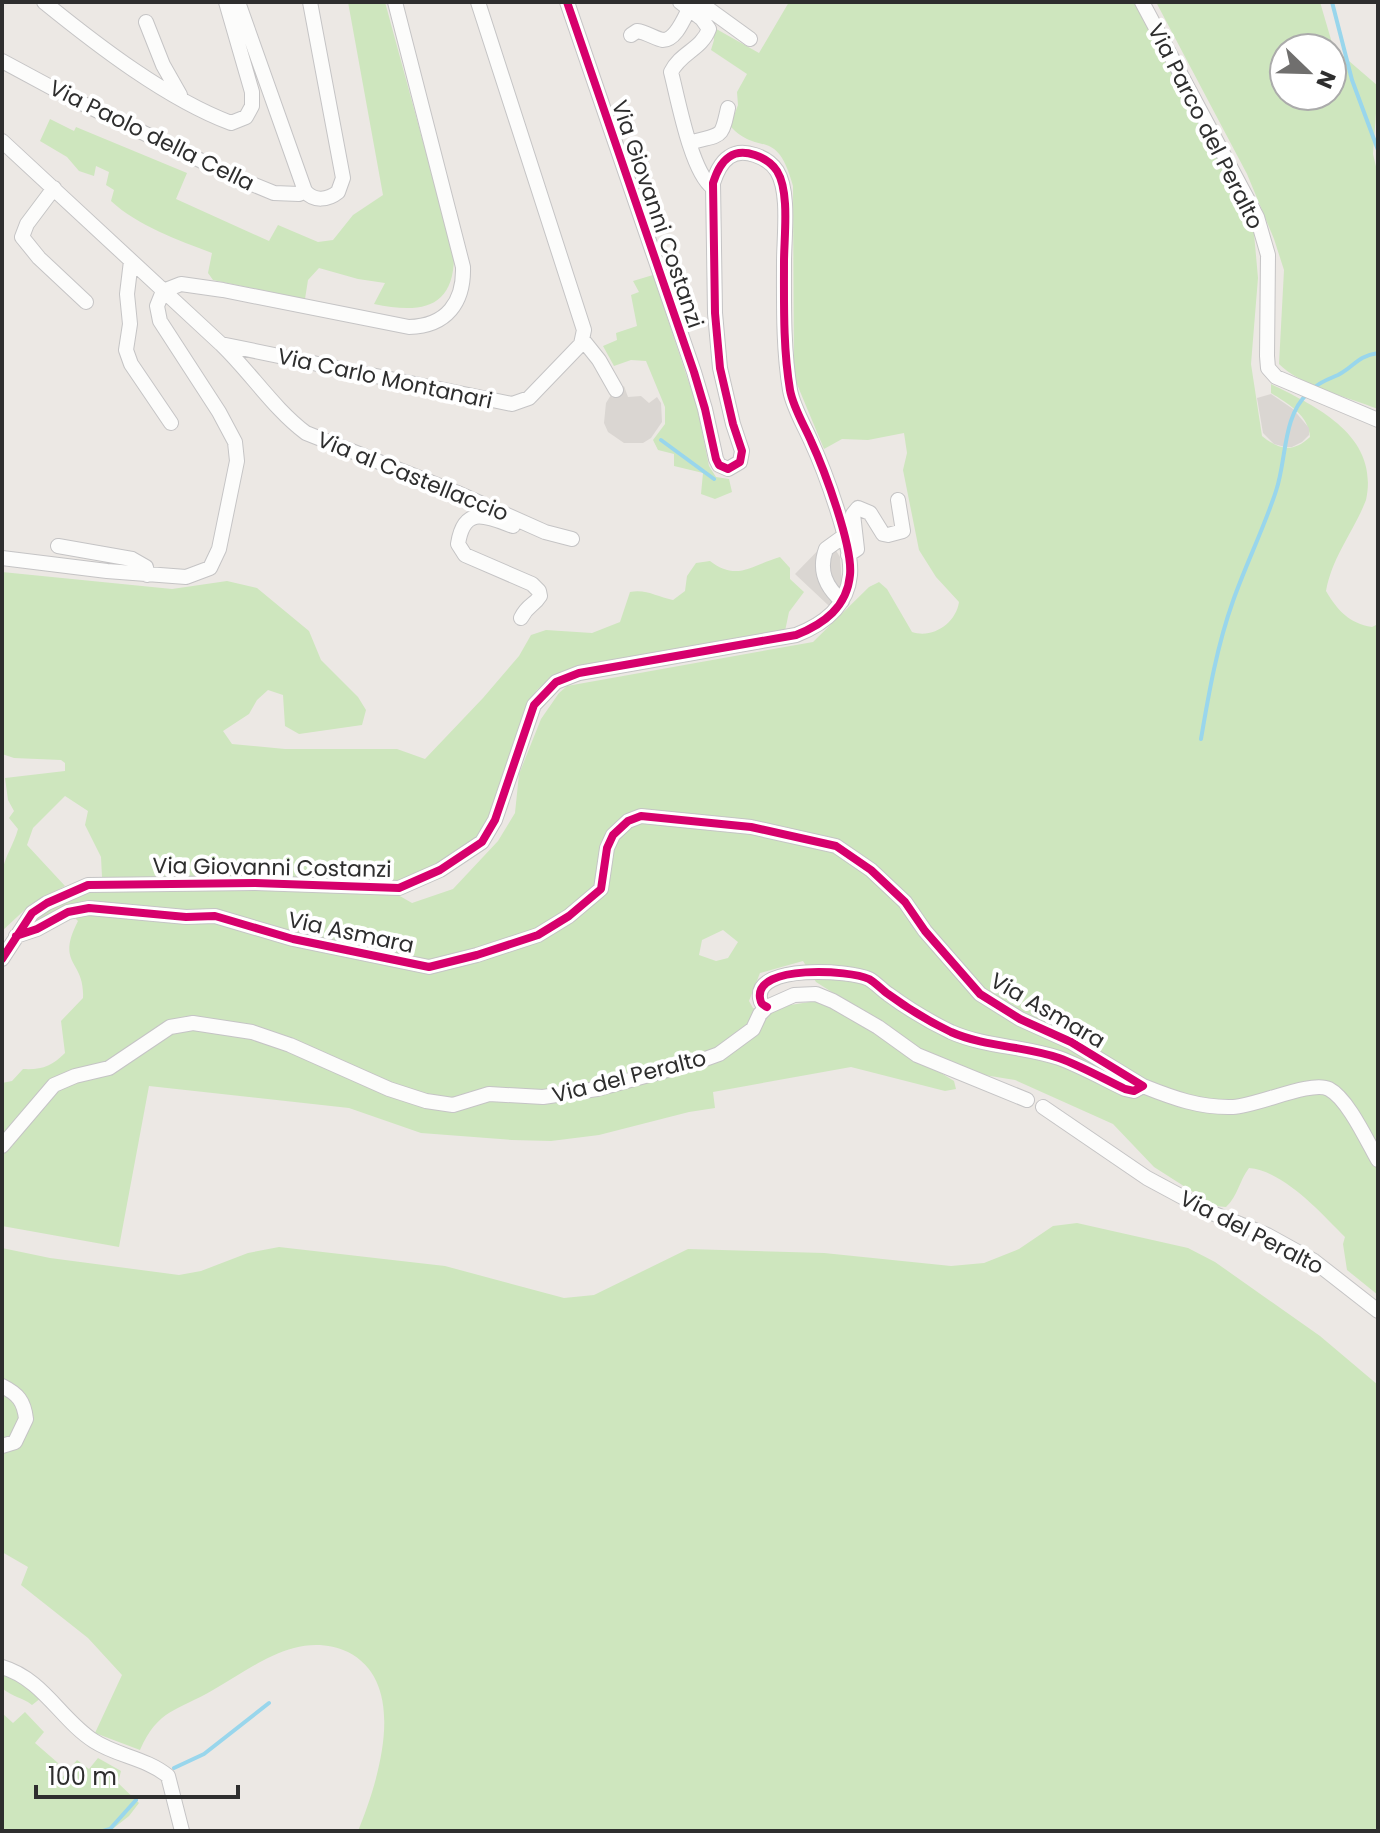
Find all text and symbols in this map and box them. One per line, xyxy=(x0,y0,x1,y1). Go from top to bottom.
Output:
street label: Via Parco del Peralto xyxy=(1140,18,1271,234)
north arrow xyxy=(1268,32,1348,112)
text: N xyxy=(1308,66,1343,93)
street label: Via Paolo della Cella xyxy=(44,72,259,199)
street label: Via Giovanni Costanzi xyxy=(604,96,711,332)
street label: Via Carlo Montanari xyxy=(275,341,495,416)
street label: Via al Castellaccio xyxy=(312,424,513,529)
street label: Via Giovanni Costanzi xyxy=(152,850,392,885)
street label: Via Asmara xyxy=(285,904,417,961)
street label: Via Asmara xyxy=(985,965,1111,1056)
street label: Via del Peralto xyxy=(549,1042,709,1111)
street label: Via del Peralto xyxy=(1174,1183,1329,1282)
scale bar xyxy=(36,1749,238,1799)
text: 100 m xyxy=(48,1760,117,1793)

